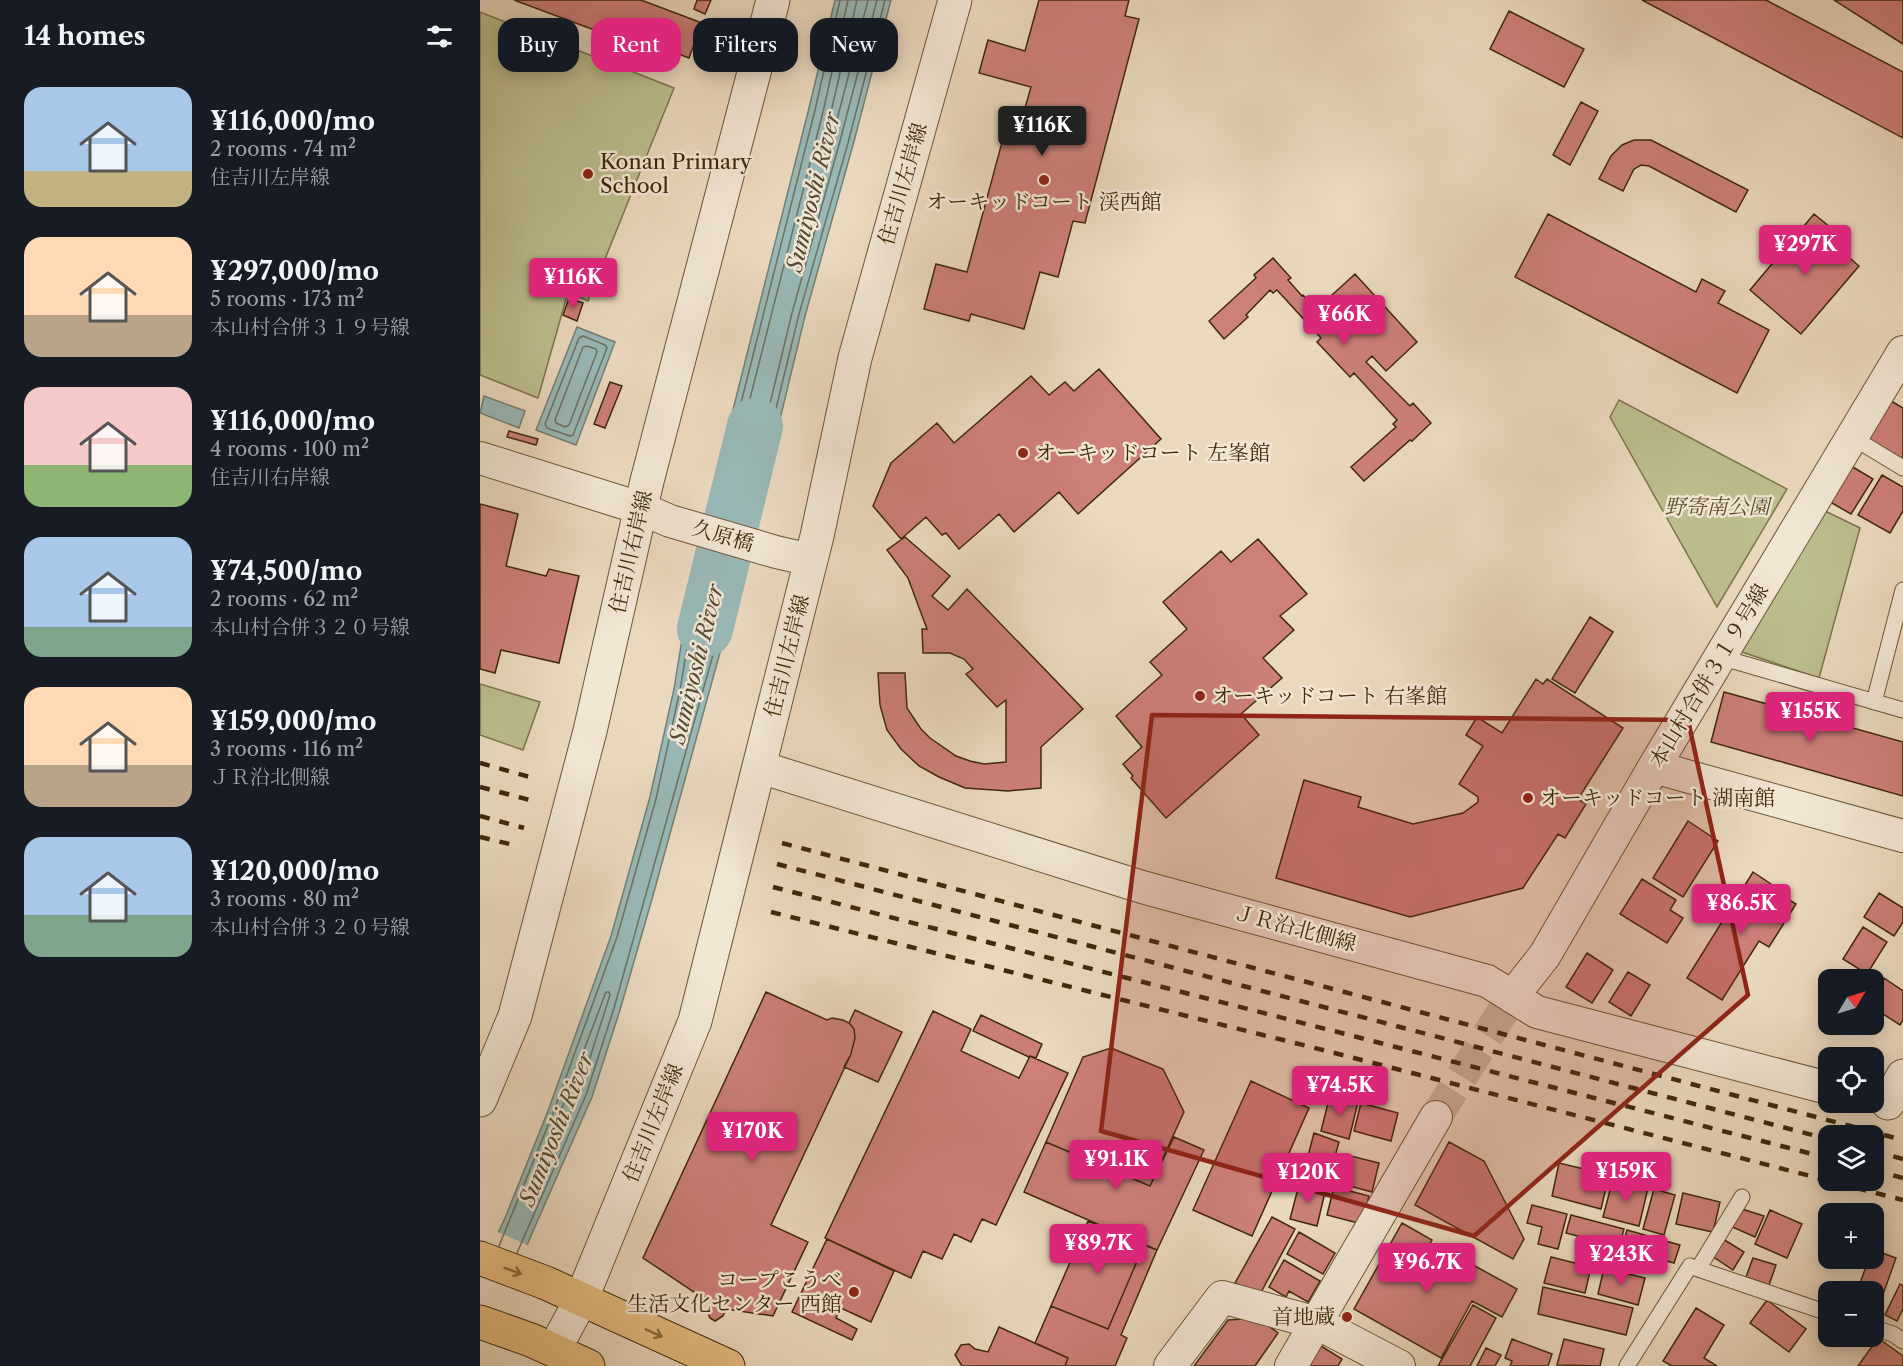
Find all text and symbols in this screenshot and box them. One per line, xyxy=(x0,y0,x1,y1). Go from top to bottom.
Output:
chip: Buy xyxy=(498,18,579,72)
chip: Rent xyxy=(591,18,681,72)
chip: Filters xyxy=(693,18,798,72)
chip: New xyxy=(810,18,898,72)
text: 14 homes xyxy=(24,20,146,52)
icon: filters xyxy=(423,20,456,53)
text: ¥116,000/mo xyxy=(210,105,375,137)
pin: ¥116K xyxy=(1000,106,1084,157)
water label: Sumiyoshi River xyxy=(780,108,847,277)
icon: home xyxy=(72,111,144,183)
text: ¥116K xyxy=(1012,113,1072,137)
street label: 住吉川左岸線 xyxy=(873,120,932,248)
text: 2 rooms · 74 m² xyxy=(210,137,356,161)
place label: Konan Primary School xyxy=(600,149,752,198)
text: 住吉川左岸線 xyxy=(210,165,330,189)
marker: Konan Primary School xyxy=(581,167,595,181)
marker: オーキッドコート 渓西館 xyxy=(1037,173,1051,187)
place label: オーキッドコート 渓西館 xyxy=(926,189,1162,214)
pin: ¥297K xyxy=(1763,225,1847,276)
text: ¥297K xyxy=(1773,232,1837,256)
text: ¥297,000/mo xyxy=(210,255,379,287)
pin: ¥116K xyxy=(531,258,615,309)
icon: home xyxy=(72,261,144,333)
text: ¥116K xyxy=(543,265,603,289)
text: 5 rooms · 173 m² xyxy=(210,287,364,311)
pin: ¥66K xyxy=(1308,295,1380,346)
text: ¥66K xyxy=(1317,302,1371,326)
text: 本山村合併３１９号線 xyxy=(210,315,410,339)
text: ¥116,000/mo xyxy=(210,405,375,437)
icon: home xyxy=(72,411,144,483)
text: 4 rooms · 100 m² xyxy=(210,437,369,461)
place label: オーキッドコート 左峯館 xyxy=(1035,440,1270,465)
marker: オーキッドコート 左峯館 xyxy=(1016,446,1030,460)
text: 住吉川右岸線 xyxy=(210,465,330,489)
street label: 住吉川右岸線 xyxy=(604,488,657,616)
park label: 野寄南公園 xyxy=(1665,494,1772,519)
street label: 久原橋 xyxy=(689,515,757,556)
text: ¥74,500/mo xyxy=(210,555,362,587)
icon: home xyxy=(72,561,144,633)
street label: 本山村合併３１９号線 xyxy=(1644,579,1773,772)
water label: Sumiyoshi River xyxy=(663,580,730,749)
text: 2 rooms · 62 m² xyxy=(210,587,358,611)
street label: 住吉川左岸線 xyxy=(759,592,814,720)
text: 本山村合併３２０号線 xyxy=(210,615,410,639)
place label: オーキッドコート 右峯館 xyxy=(1212,683,1447,708)
marker: オーキッドコート 右峯館 xyxy=(1193,689,1207,703)
pin: ¥155K xyxy=(1768,692,1852,743)
text: ¥155K xyxy=(1780,699,1840,723)
text: ¥159,000/mo xyxy=(210,705,377,737)
icon: home xyxy=(72,711,144,783)
text: 3 rooms · 116 m² xyxy=(210,737,363,761)
text: ＪＲ沿北側線 xyxy=(210,765,330,789)
place label: オーキッドコート 湖南館 xyxy=(1540,785,1775,810)
marker: オーキッドコート 湖南館 xyxy=(1521,791,1535,805)
text: ¥120,000/mo xyxy=(210,855,379,887)
icon: home xyxy=(72,861,144,933)
pin: ¥86.5K xyxy=(1692,884,1790,935)
text: 3 rooms · 80 m² xyxy=(210,887,359,911)
text: ¥86.5K xyxy=(1706,891,1776,915)
street label: ＪＲ沿北側線 xyxy=(1231,899,1359,956)
text: 本山村合併３２０号線 xyxy=(210,915,410,939)
north arrow xyxy=(1818,969,1884,1035)
map controls xyxy=(1818,969,1884,1347)
water label: Sumiyoshi River xyxy=(513,1047,600,1212)
button: locate xyxy=(1818,1047,1884,1113)
street label: 住吉川左岸線 xyxy=(617,1060,688,1186)
pin: ¥74.5K xyxy=(1291,1066,1389,1117)
text: ¥74.5K xyxy=(1306,1073,1374,1097)
pin: ¥170K xyxy=(710,1112,794,1163)
text: ¥170K xyxy=(721,1119,783,1143)
button: layers xyxy=(1818,1125,1884,1191)
pin: ¥91.1K xyxy=(1067,1140,1165,1191)
text: ¥91.1K xyxy=(1083,1147,1149,1171)
pin: ¥159K xyxy=(1584,1152,1668,1203)
pin: ¥120K xyxy=(1266,1153,1350,1204)
text: ¥159K xyxy=(1595,1159,1657,1183)
text: ¥120K xyxy=(1276,1160,1340,1184)
button: + xyxy=(1818,1203,1884,1269)
pin: ¥89.7K xyxy=(1049,1224,1147,1275)
text: ¥89.7K xyxy=(1064,1231,1132,1255)
pin: ¥243K xyxy=(1579,1235,1663,1286)
text: ¥243K xyxy=(1589,1242,1653,1266)
pin: ¥96.7K xyxy=(1378,1243,1476,1294)
text: ¥96.7K xyxy=(1392,1250,1462,1274)
one-way arrow xyxy=(503,1266,522,1277)
place label: コープこうべ 生活文化センター 西館 xyxy=(627,1267,842,1316)
button: − xyxy=(1818,1281,1884,1347)
marker: コープこうべ 生活文化センター 西館 xyxy=(847,1285,861,1299)
place label: 首地蔵 xyxy=(1272,1304,1335,1329)
marker: 首地蔵 xyxy=(1340,1310,1354,1324)
one-way arrow xyxy=(644,1327,662,1339)

